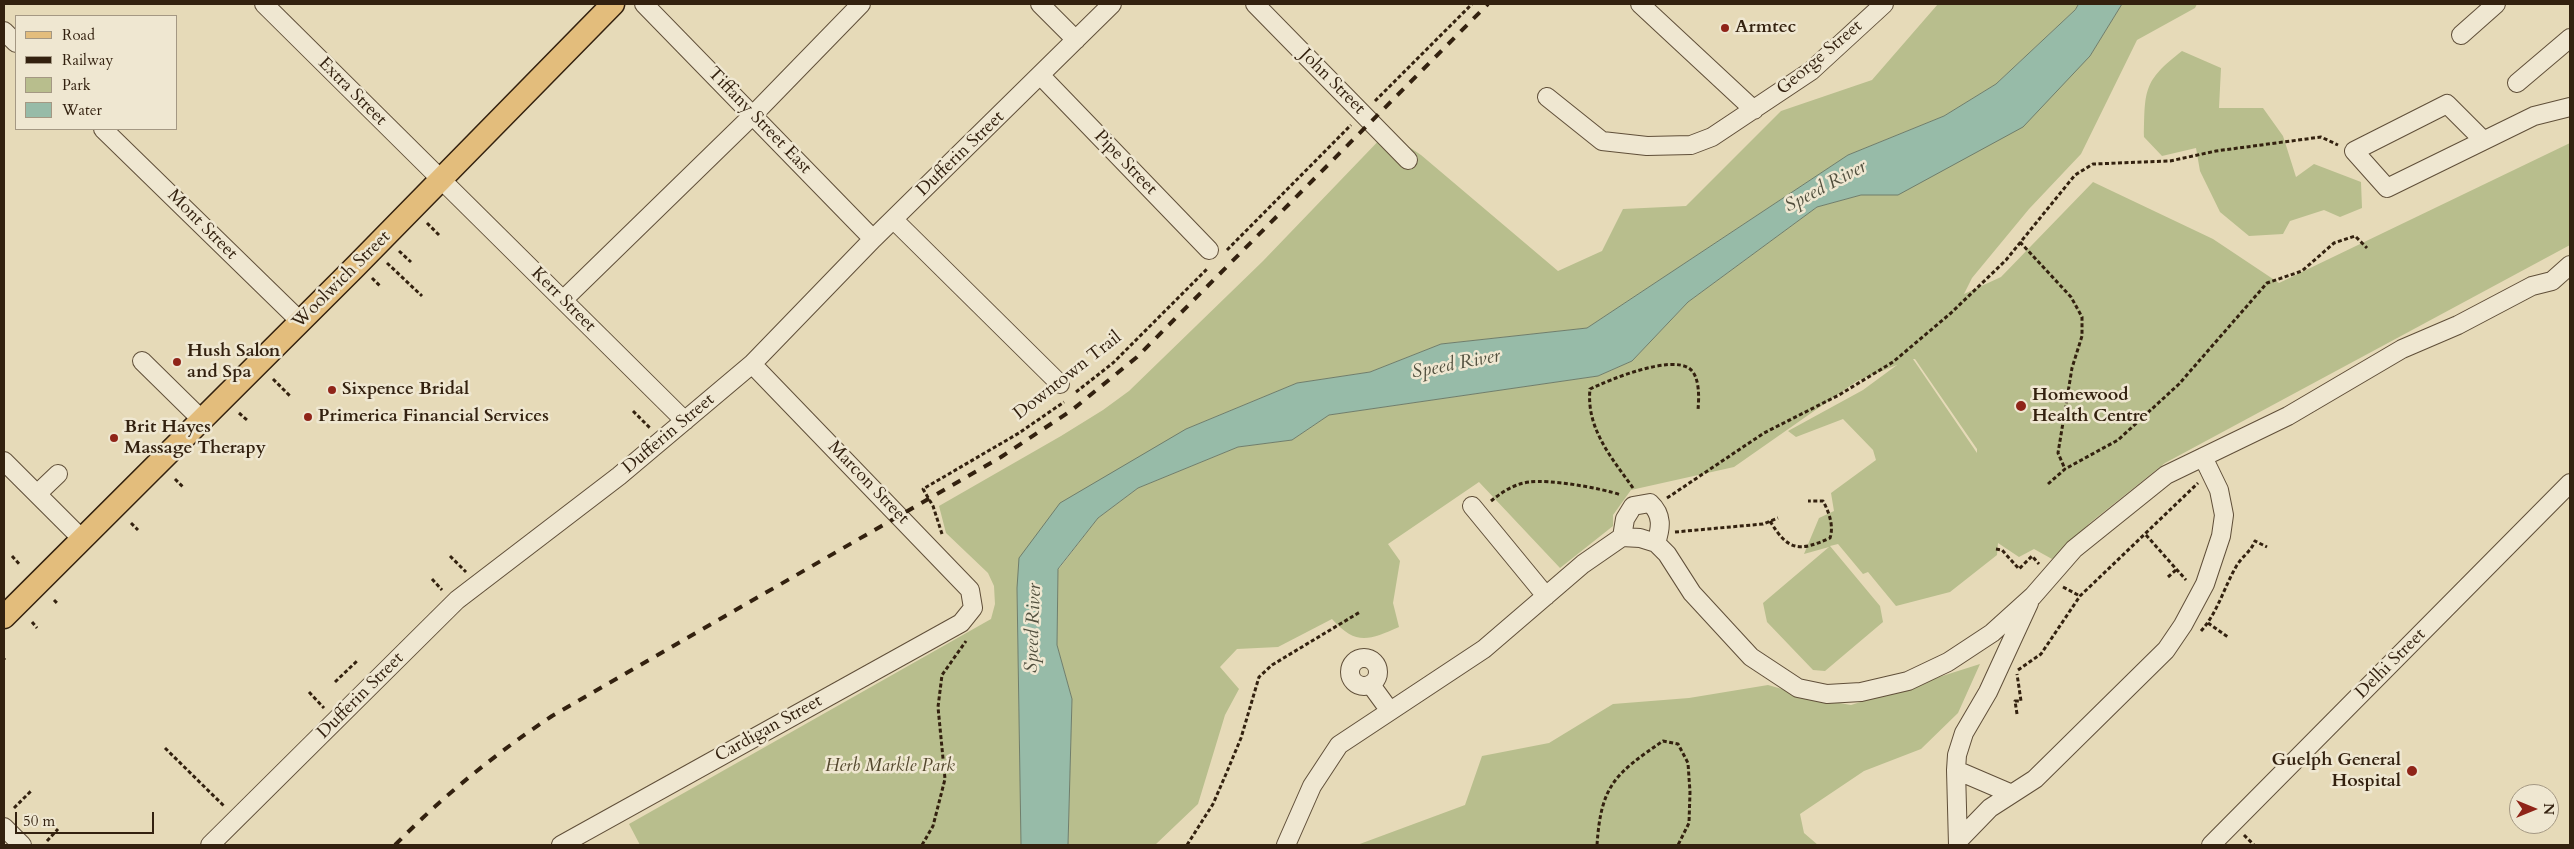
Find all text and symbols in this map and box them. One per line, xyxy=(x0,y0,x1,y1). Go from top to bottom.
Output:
legend xyxy=(15,15,178,130)
street label: George Street xyxy=(1773,16,1867,100)
place label: Armtec xyxy=(1735,17,1796,39)
marker: Armtec xyxy=(1719,22,1731,34)
text: Road xyxy=(62,25,95,45)
street label: John Street xyxy=(1295,45,1369,119)
text: Railway xyxy=(62,50,113,70)
street label: Extra Street xyxy=(313,53,391,131)
street label: Tiffany Street East xyxy=(703,63,815,179)
text: Park xyxy=(62,75,91,95)
text: Water xyxy=(62,100,102,120)
street label: Dufferin Street xyxy=(913,107,1009,201)
street label: Pipe Street xyxy=(1089,126,1161,200)
water label: Speed River xyxy=(1781,156,1871,218)
street label: Mont Street xyxy=(162,185,242,265)
street label: Woolwich Street xyxy=(289,227,395,333)
street label: Kerr Street xyxy=(526,263,600,337)
street label: Downtown Trail xyxy=(1010,327,1126,425)
place label: Hush Salon and Spa xyxy=(187,341,280,384)
water label: Speed River xyxy=(1410,345,1502,385)
marker: Hush Salon and Spa xyxy=(171,356,183,368)
place label: Sixpence Bridal xyxy=(342,379,469,401)
marker: Sixpence Bridal xyxy=(326,384,338,396)
place label: Homewood Health Centre xyxy=(2032,385,2148,428)
street label: Dufferin Street xyxy=(619,389,719,479)
marker: Homewood Health Centre xyxy=(2014,399,2028,413)
place label: Primerica Financial Services xyxy=(318,406,549,428)
marker: Primerica Financial Services xyxy=(302,411,314,423)
place label: Brit Hayes Massage Therapy xyxy=(124,417,266,459)
marker: Brit Hayes Massage Therapy xyxy=(108,432,120,444)
street label: Marcon Street xyxy=(823,437,913,529)
water label: Speed River xyxy=(1021,583,1047,673)
street label: Delhi Street xyxy=(2351,624,2431,704)
street label: Dufferin Street xyxy=(313,648,409,744)
street label: Cardigan Street xyxy=(712,691,826,767)
place label: Guelph General Hospital xyxy=(2272,750,2401,792)
park label: Herb Markle Park xyxy=(825,756,955,778)
marker: Guelph General Hospital xyxy=(2405,764,2419,778)
north arrow xyxy=(2509,784,2559,834)
scale bar xyxy=(18,802,156,834)
text: N xyxy=(2539,803,2558,815)
text: 50 m xyxy=(23,811,55,831)

